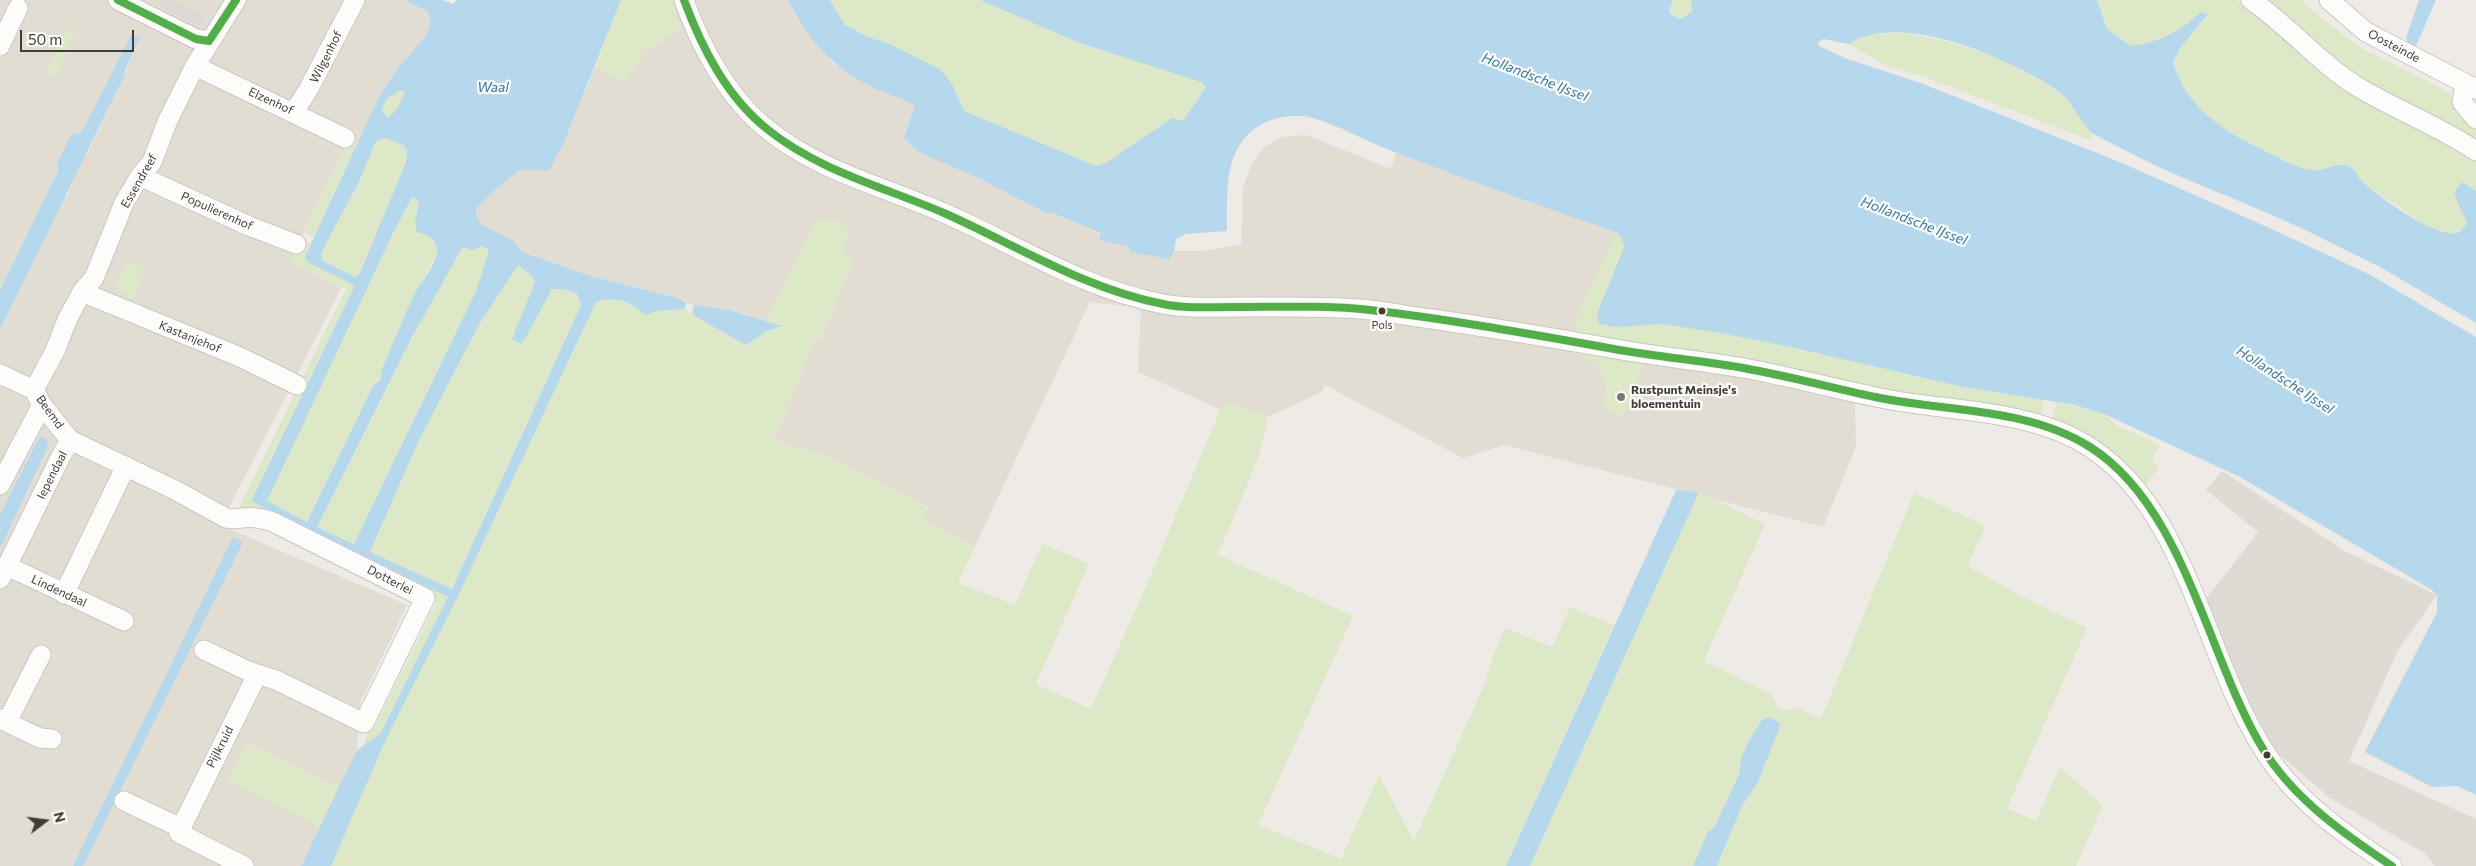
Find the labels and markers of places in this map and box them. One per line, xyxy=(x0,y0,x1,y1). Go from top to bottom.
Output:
marker: Pols xyxy=(1377,306,1387,316)
place label: Pols xyxy=(1371,318,1393,332)
place label: Rustpunt Meinsje's bloementuin xyxy=(1631,383,1736,411)
marker: Rustpunt Meinsje's bloementuin xyxy=(1615,391,1627,403)
unlabelled marker xyxy=(2262,750,2272,760)

